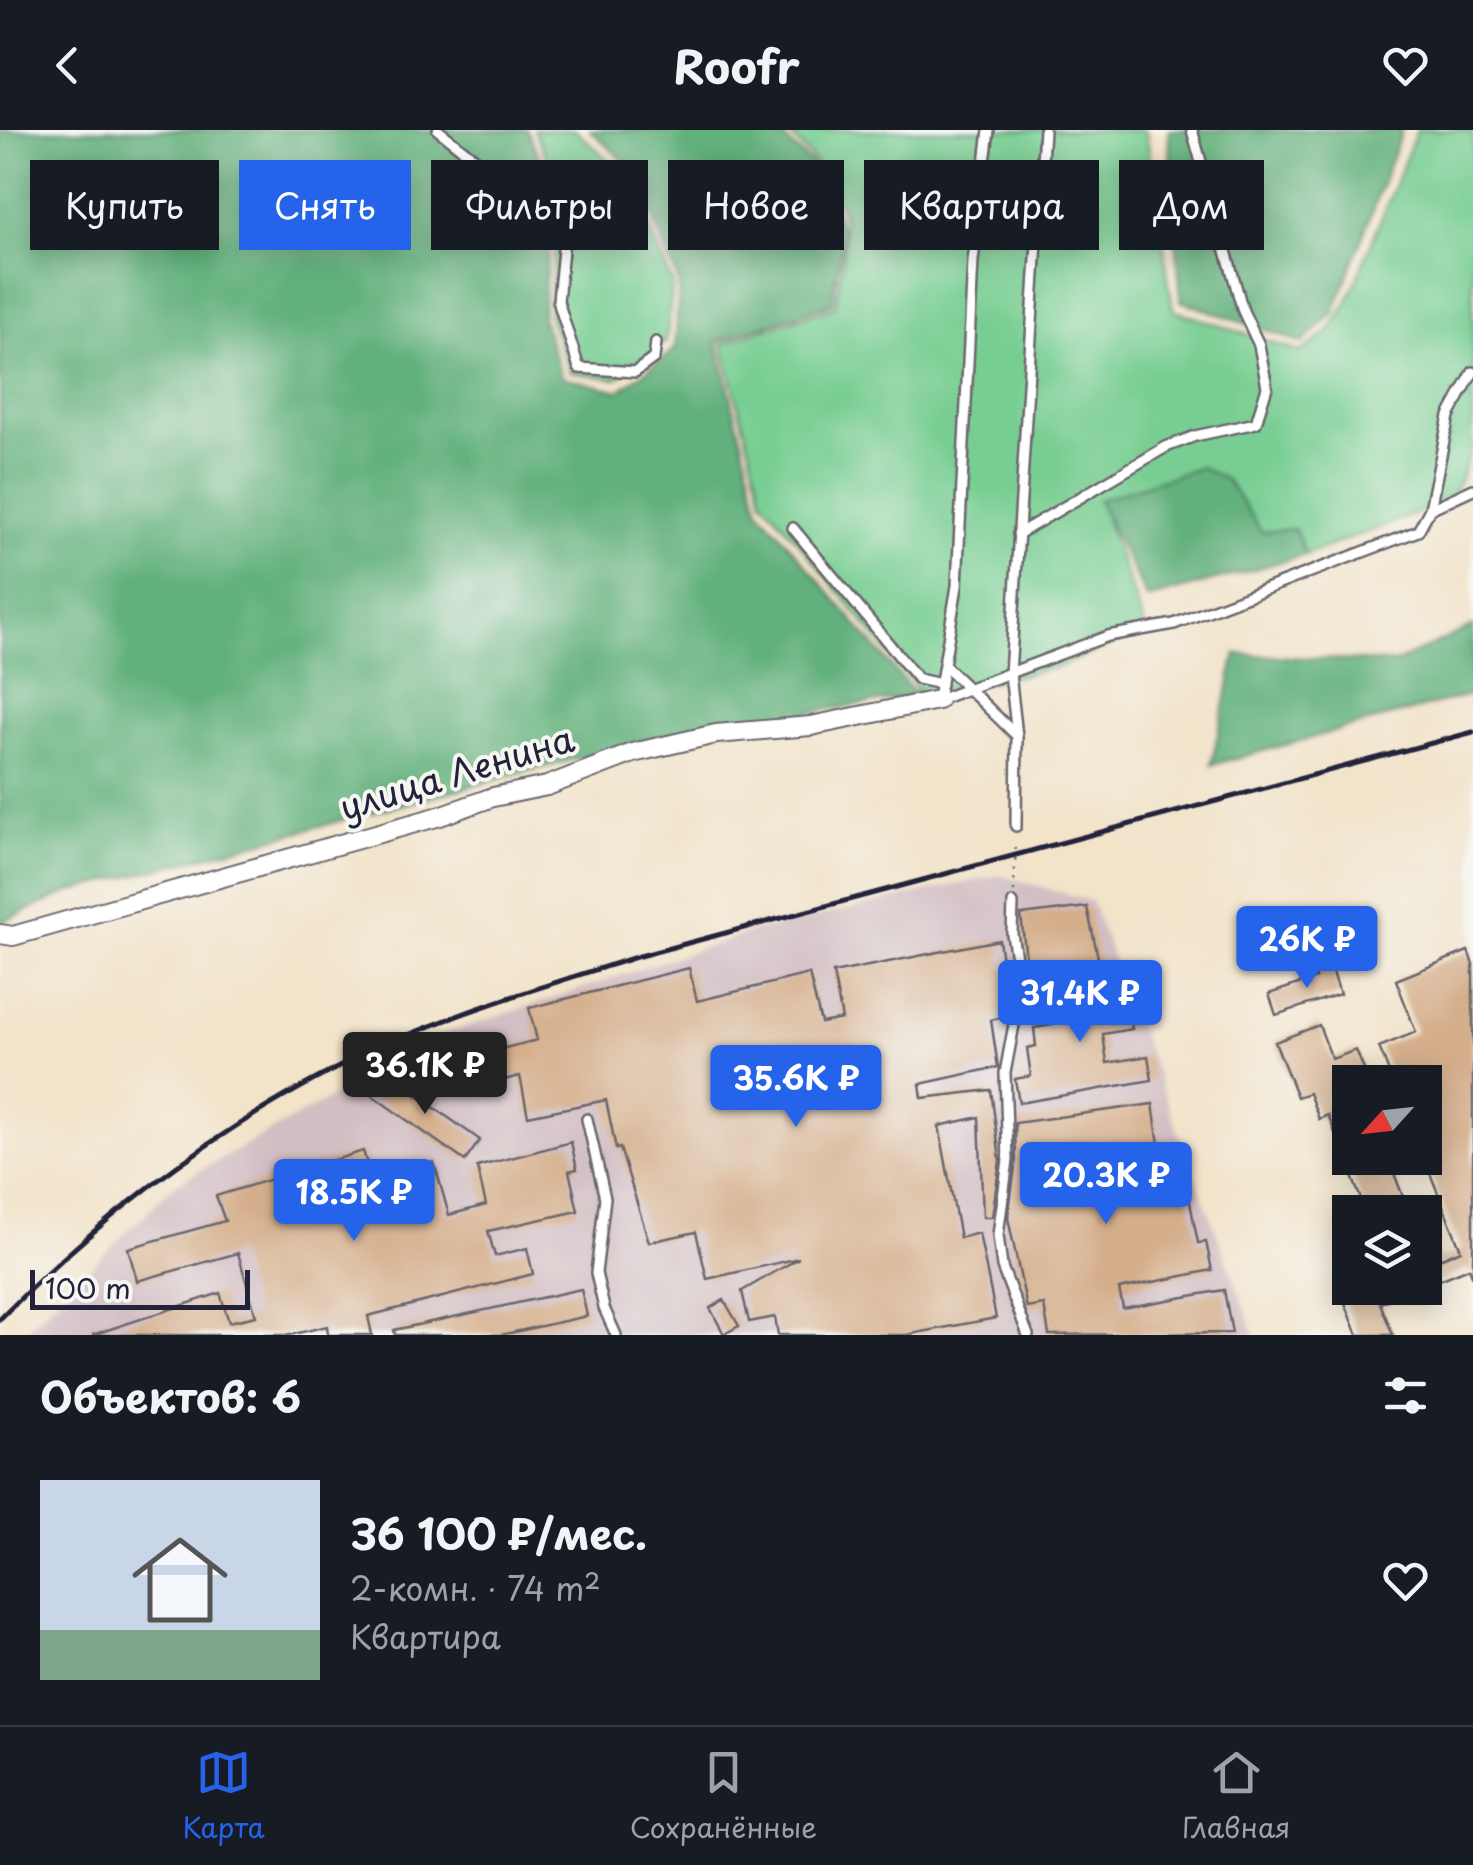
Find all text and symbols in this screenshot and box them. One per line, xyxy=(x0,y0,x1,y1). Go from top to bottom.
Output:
text: Roofr xyxy=(673,31,800,99)
icon: back xyxy=(40,38,95,93)
icon: heart xyxy=(1378,38,1433,93)
chip: Купить xyxy=(30,160,219,250)
chip: Снять xyxy=(239,160,411,250)
chip: Фильтры xyxy=(431,160,648,250)
chip: Новое xyxy=(668,160,844,250)
chip: Квартира xyxy=(864,160,1099,250)
chip: Дом xyxy=(1119,160,1264,250)
street label: улица Ленина xyxy=(332,711,580,832)
pin: 26K ₽ xyxy=(1237,906,1377,991)
text: 26K ₽ xyxy=(1258,914,1356,962)
pin: 31.4K ₽ xyxy=(988,960,1172,1045)
text: 31.4K ₽ xyxy=(1020,968,1140,1016)
pin: 36.1K ₽ xyxy=(333,1032,517,1117)
text: 36.1K ₽ xyxy=(365,1040,485,1088)
pin: 35.6K ₽ xyxy=(704,1045,888,1130)
text: 35.6K ₽ xyxy=(732,1053,860,1101)
north arrow xyxy=(1332,1065,1442,1175)
map controls xyxy=(1332,1065,1442,1305)
pin: 20.3K ₽ xyxy=(1014,1142,1198,1227)
text: 20.3K ₽ xyxy=(1042,1150,1170,1198)
pin: 18.5K ₽ xyxy=(262,1159,446,1244)
text: 18.5K ₽ xyxy=(296,1167,412,1215)
button: layers xyxy=(1332,1195,1442,1305)
scale bar xyxy=(30,1265,250,1310)
text: 100 m xyxy=(45,1266,131,1309)
text: Объектов: 6 xyxy=(40,1364,301,1427)
icon: filters xyxy=(1378,1368,1433,1423)
text: 36 100 ₽/мес. xyxy=(350,1501,647,1564)
icon: home xyxy=(120,1520,240,1640)
icon: heart xyxy=(1378,1553,1433,1608)
text: 2-комн. · 74 m² xyxy=(350,1564,601,1612)
text: Квартира xyxy=(350,1612,501,1660)
tab: Карта xyxy=(183,1745,265,1848)
tab: Сохранённые xyxy=(630,1745,817,1848)
tab: Главная xyxy=(1182,1745,1290,1848)

